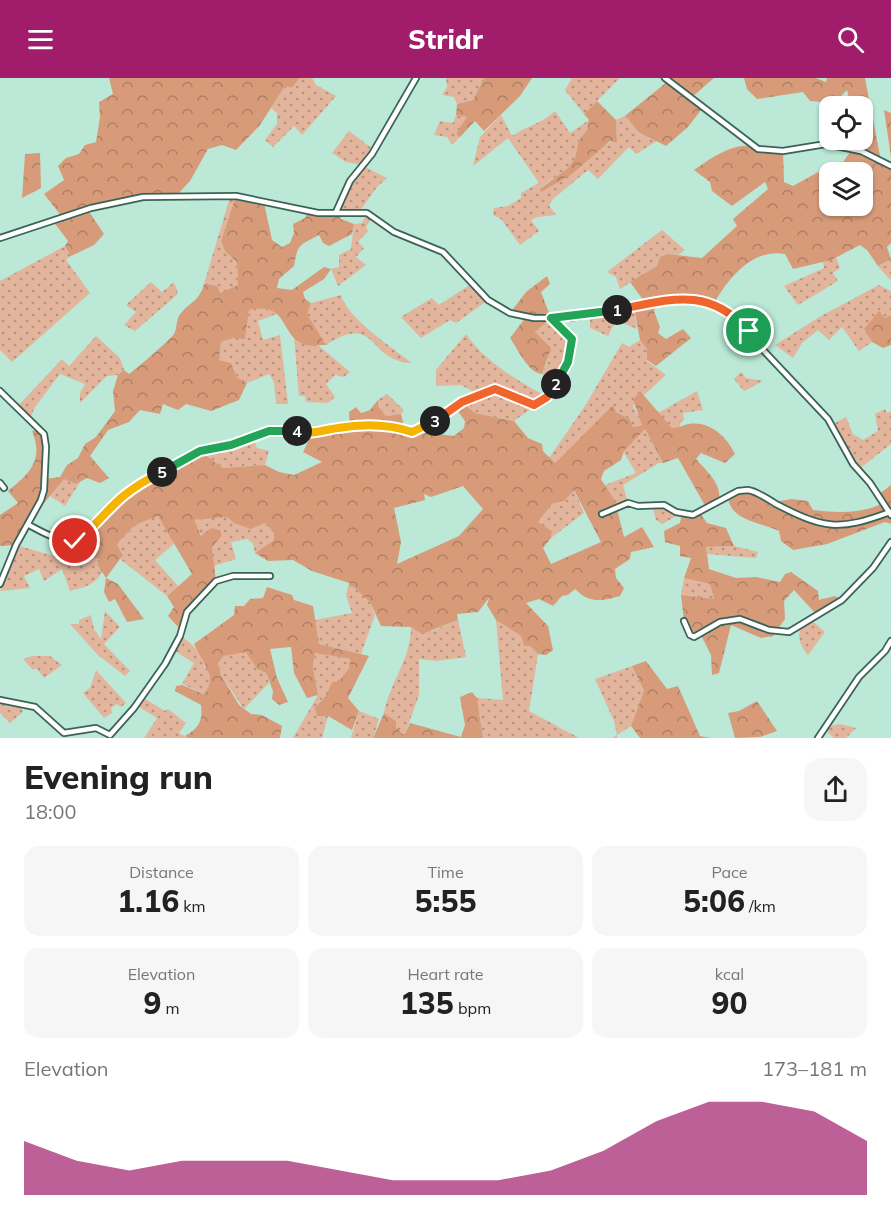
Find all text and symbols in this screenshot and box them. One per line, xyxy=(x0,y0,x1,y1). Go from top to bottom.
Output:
text: Stridr xyxy=(408,22,483,56)
icon: menu xyxy=(24,23,57,56)
icon: search xyxy=(834,23,867,56)
map controls xyxy=(819,96,873,216)
button: locate xyxy=(819,96,873,150)
button: layers xyxy=(819,162,873,216)
pin: 1 xyxy=(602,295,632,325)
text: 1 xyxy=(612,300,622,320)
pin xyxy=(723,305,774,356)
icon: arrive xyxy=(732,314,765,347)
pin: 2 xyxy=(541,369,571,399)
text: 2 xyxy=(551,374,561,394)
pin: 3 xyxy=(420,406,450,436)
text: 3 xyxy=(430,411,440,431)
pin: 4 xyxy=(282,416,312,446)
text: 4 xyxy=(292,421,302,441)
pin: 5 xyxy=(147,457,177,487)
text: 5 xyxy=(157,462,167,482)
pin xyxy=(49,515,100,566)
icon: check xyxy=(58,524,91,557)
text: Evening run xyxy=(24,756,213,797)
button: share xyxy=(804,758,867,821)
text: 18:00 xyxy=(24,799,77,824)
text: Distance xyxy=(129,862,194,882)
text: Time xyxy=(427,862,464,882)
text: Pace xyxy=(711,862,748,882)
text: 1.16 xyxy=(117,882,179,920)
text: 5:55 xyxy=(415,882,476,920)
text: 5:06 xyxy=(683,882,745,920)
text: km xyxy=(179,896,206,916)
text: /km xyxy=(745,896,776,916)
text: Elevation xyxy=(128,964,195,984)
text: Heart rate xyxy=(407,964,484,984)
text: kcal xyxy=(715,964,744,984)
text: 9 xyxy=(143,984,161,1022)
text: 135 xyxy=(400,984,454,1022)
text: 90 xyxy=(712,984,748,1022)
text: m xyxy=(161,998,180,1018)
text: bpm xyxy=(454,998,491,1018)
text: Elevation xyxy=(24,1056,109,1081)
text: 173–181 m xyxy=(762,1056,867,1081)

